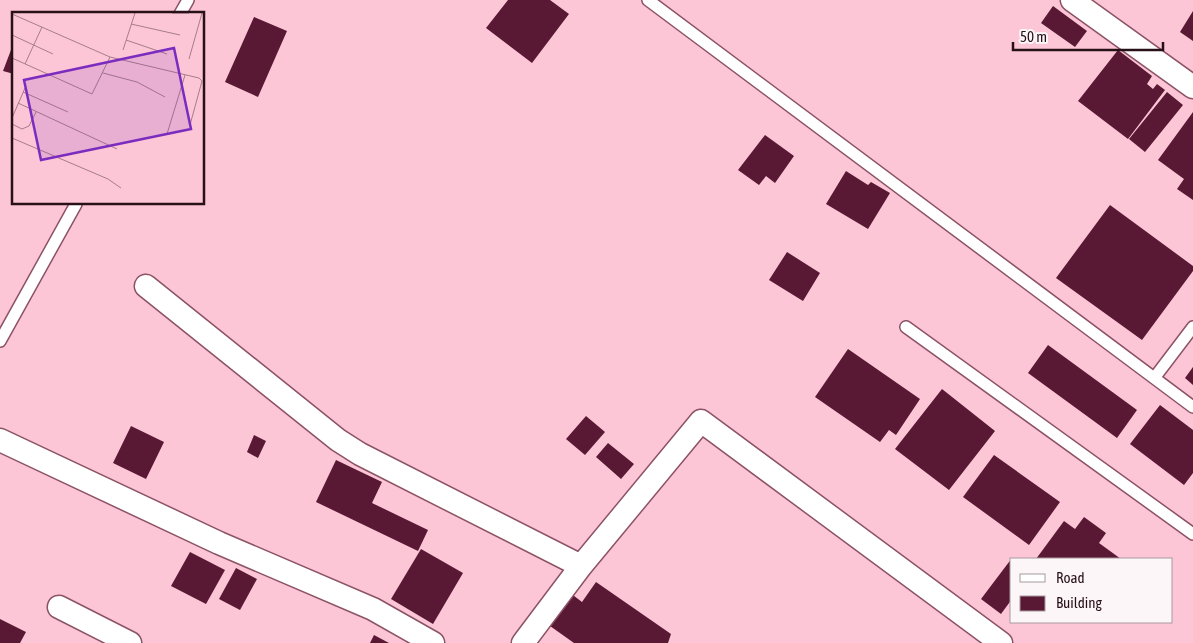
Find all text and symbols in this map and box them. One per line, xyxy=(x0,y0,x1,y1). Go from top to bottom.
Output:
inset map xyxy=(12,12,205,205)
scale bar xyxy=(1013,20,1163,52)
text: 50 m xyxy=(1020,28,1047,45)
legend xyxy=(1010,558,1173,623)
text: Road xyxy=(1056,569,1085,586)
text: Building xyxy=(1056,594,1102,611)

